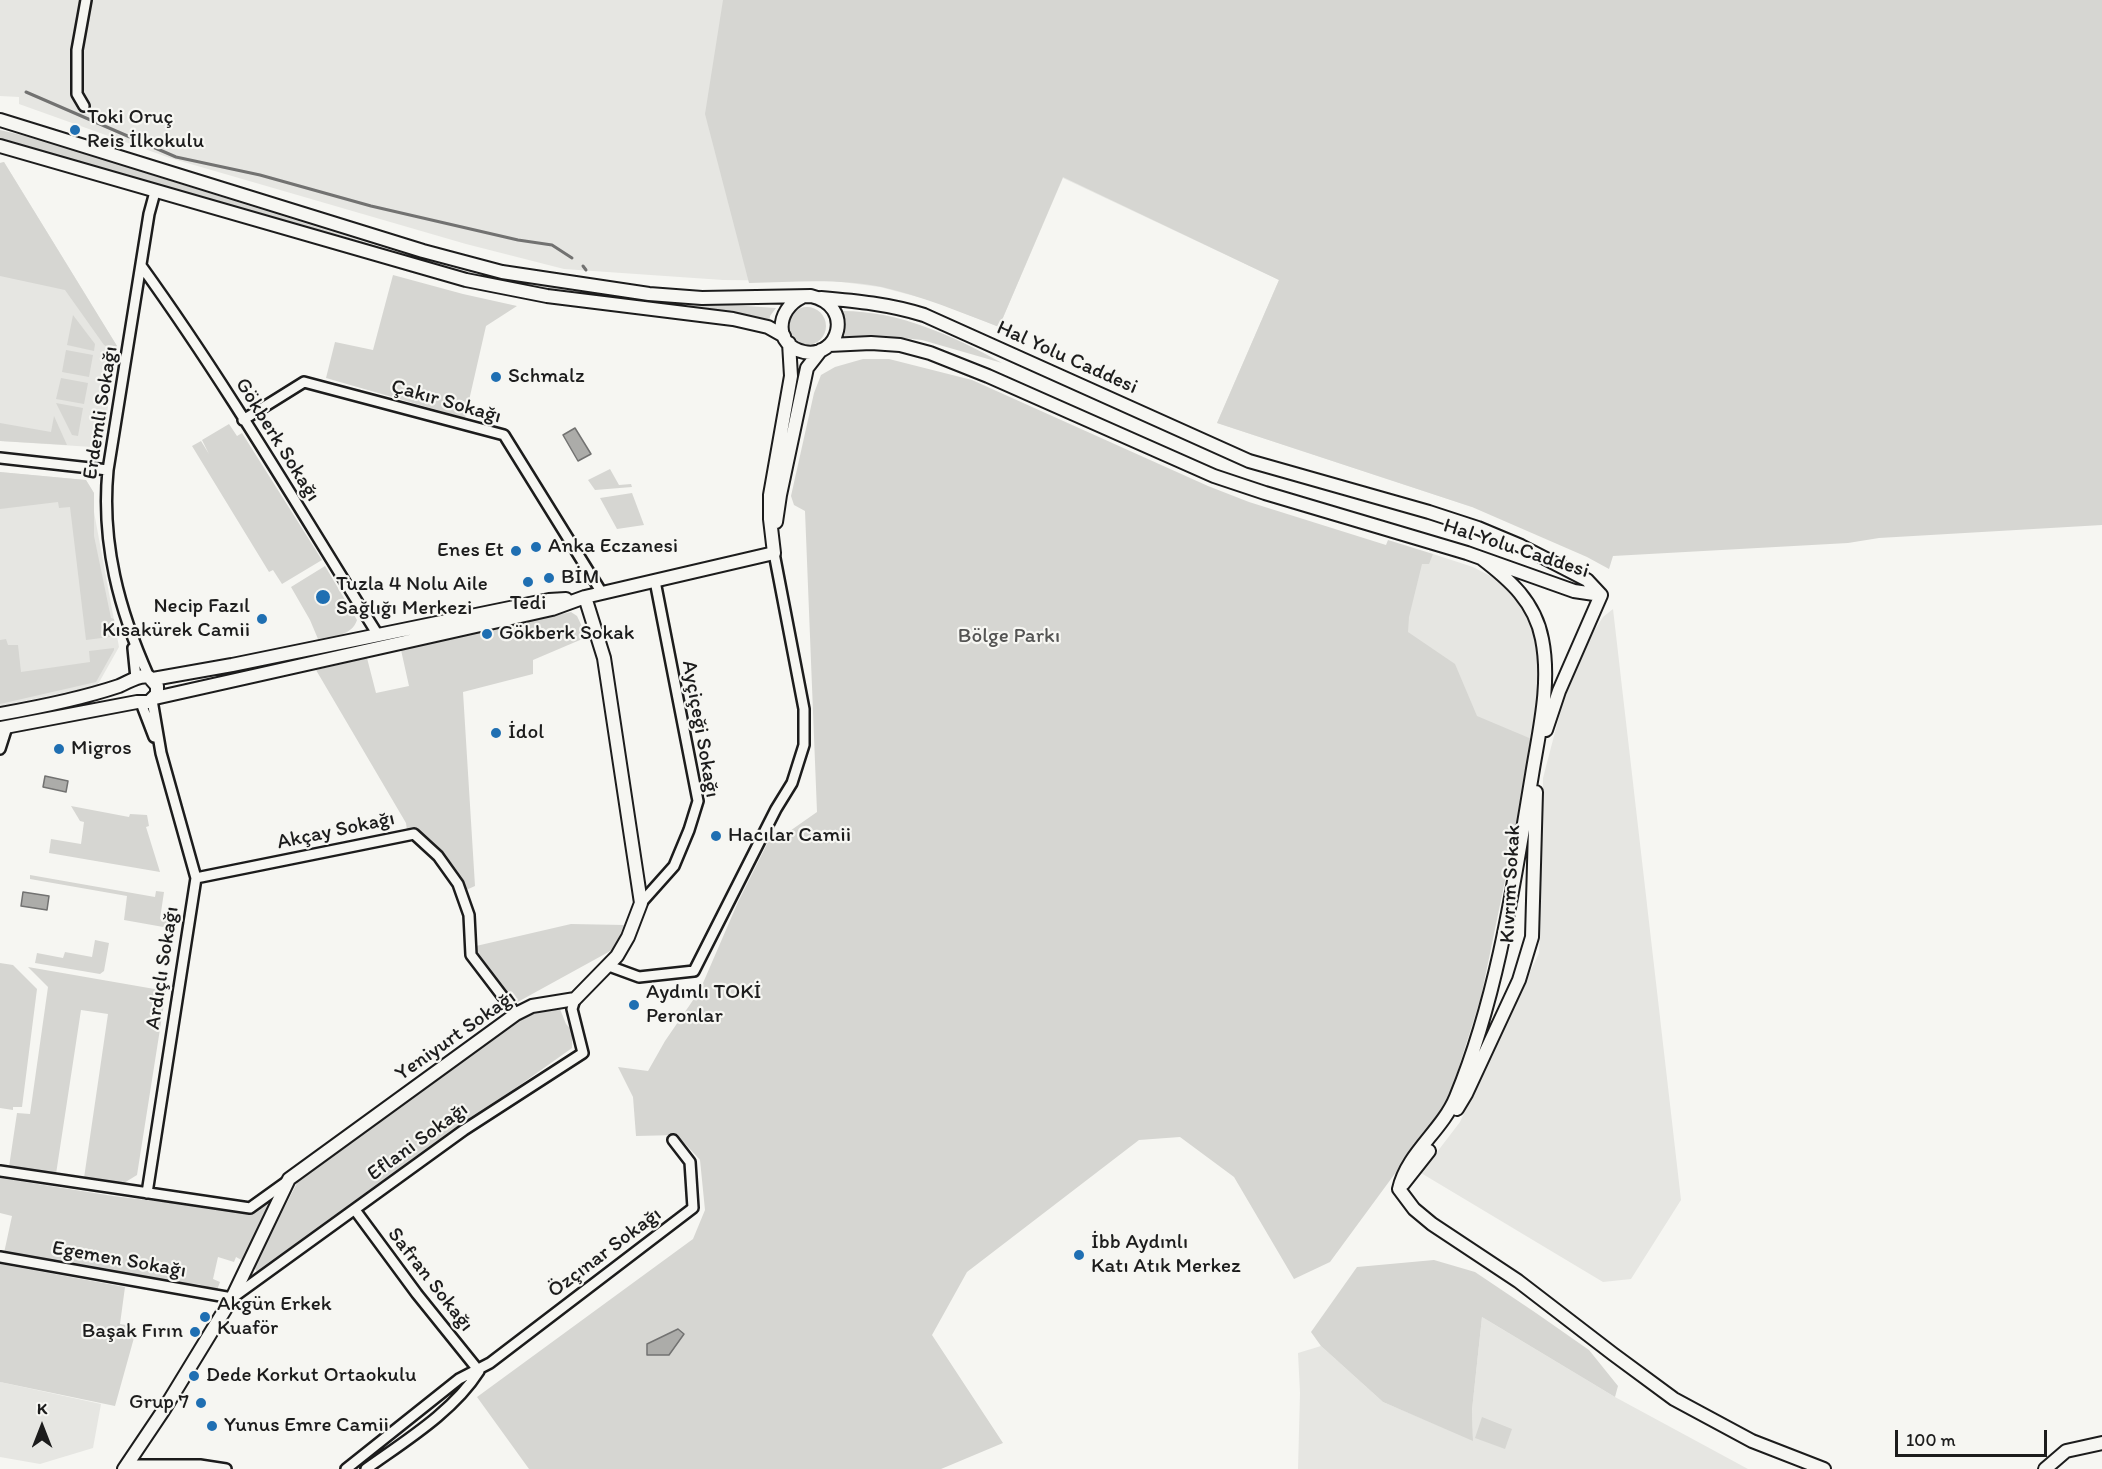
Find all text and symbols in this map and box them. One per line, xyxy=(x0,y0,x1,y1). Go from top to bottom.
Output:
place label: Toki Oruç Reis İlkokulu xyxy=(87,105,204,155)
marker: Toki Oruç Reis İlkokulu xyxy=(68,123,82,137)
street label: Hal Yolu Caddesi xyxy=(993,316,1141,400)
street label: Erdemli Sokağı xyxy=(78,345,124,481)
place label: Schmalz xyxy=(508,364,585,390)
marker: Schmalz xyxy=(489,370,503,384)
street label: Gökberk Sokağı xyxy=(229,374,325,506)
street label: Çakır Sokağı xyxy=(388,374,504,430)
street label: Hal Yolu Caddesi xyxy=(1440,514,1592,584)
place label: Anka Eczanesi xyxy=(548,534,678,560)
place label: Enes Et xyxy=(437,538,504,564)
marker: Anka Eczanesi xyxy=(529,540,543,554)
marker: Enes Et xyxy=(509,544,523,558)
place label: BİM xyxy=(561,565,599,591)
marker: BİM xyxy=(542,571,556,585)
place label: Tuzla 4 Nolu Aile Sağlığı Merkezi xyxy=(336,572,488,622)
marker: Tedi xyxy=(521,575,535,589)
marker: Tuzla 4 Nolu Aile Sağlığı Merkezi xyxy=(314,588,332,606)
place label: Tedi xyxy=(510,591,546,617)
place label: Necip Fazıl Kısakürek Camii xyxy=(102,594,250,644)
marker: Necip Fazıl Kısakürek Camii xyxy=(255,612,269,626)
place label: Gökberk Sokak xyxy=(499,621,634,647)
park label: Bölge Parkı xyxy=(958,624,1060,650)
marker: Gökberk Sokak xyxy=(480,627,494,641)
street label: Ayçiçeği Sokağı xyxy=(676,658,724,800)
place label: İdol xyxy=(508,720,544,746)
marker: İdol xyxy=(489,726,503,740)
place label: Migros xyxy=(71,736,132,762)
marker: Migros xyxy=(52,742,66,756)
street label: Akçay Sokağı xyxy=(275,806,397,856)
place label: Hacılar Camii xyxy=(728,823,851,849)
street label: Kıvrım Sokak xyxy=(1495,824,1527,944)
marker: Hacılar Camii xyxy=(709,829,723,843)
street label: Ardıçlı Sokağı xyxy=(141,905,185,1031)
place label: Aydınlı TOKİ Peronlar xyxy=(646,980,761,1030)
street label: Yeniyurt Sokağı xyxy=(391,985,521,1087)
marker: Aydınlı TOKİ Peronlar xyxy=(627,998,641,1012)
street label: Eflani Sokağı xyxy=(363,1097,473,1187)
street label: Özçınar Sokağı xyxy=(543,1202,667,1304)
street label: Safran Sokağı xyxy=(382,1223,478,1337)
place label: İbb Aydınlı Katı Atık Merkez xyxy=(1091,1230,1241,1280)
street label: Egemen Sokağı xyxy=(50,1236,188,1284)
marker: İbb Aydınlı Katı Atık Merkez xyxy=(1072,1248,1086,1262)
place label: Akgün Erkek Kuaför xyxy=(217,1292,332,1342)
marker: Akgün Erkek Kuaför xyxy=(198,1310,212,1324)
place label: Başak Fırın xyxy=(82,1319,183,1345)
marker: Başak Fırın xyxy=(188,1325,202,1339)
place label: Dede Korkut Ortaokulu xyxy=(206,1363,417,1389)
marker: Dede Korkut Ortaokulu xyxy=(187,1369,201,1383)
place label: Grup 7 xyxy=(129,1390,189,1416)
marker: Grup 7 xyxy=(194,1396,208,1410)
north arrow xyxy=(12,1397,72,1457)
text: K xyxy=(37,1399,47,1418)
place label: Yunus Emre Camii xyxy=(224,1413,389,1439)
scale bar xyxy=(1898,1418,2050,1456)
marker: Yunus Emre Camii xyxy=(205,1419,219,1433)
text: 100 m xyxy=(1906,1429,1956,1451)

